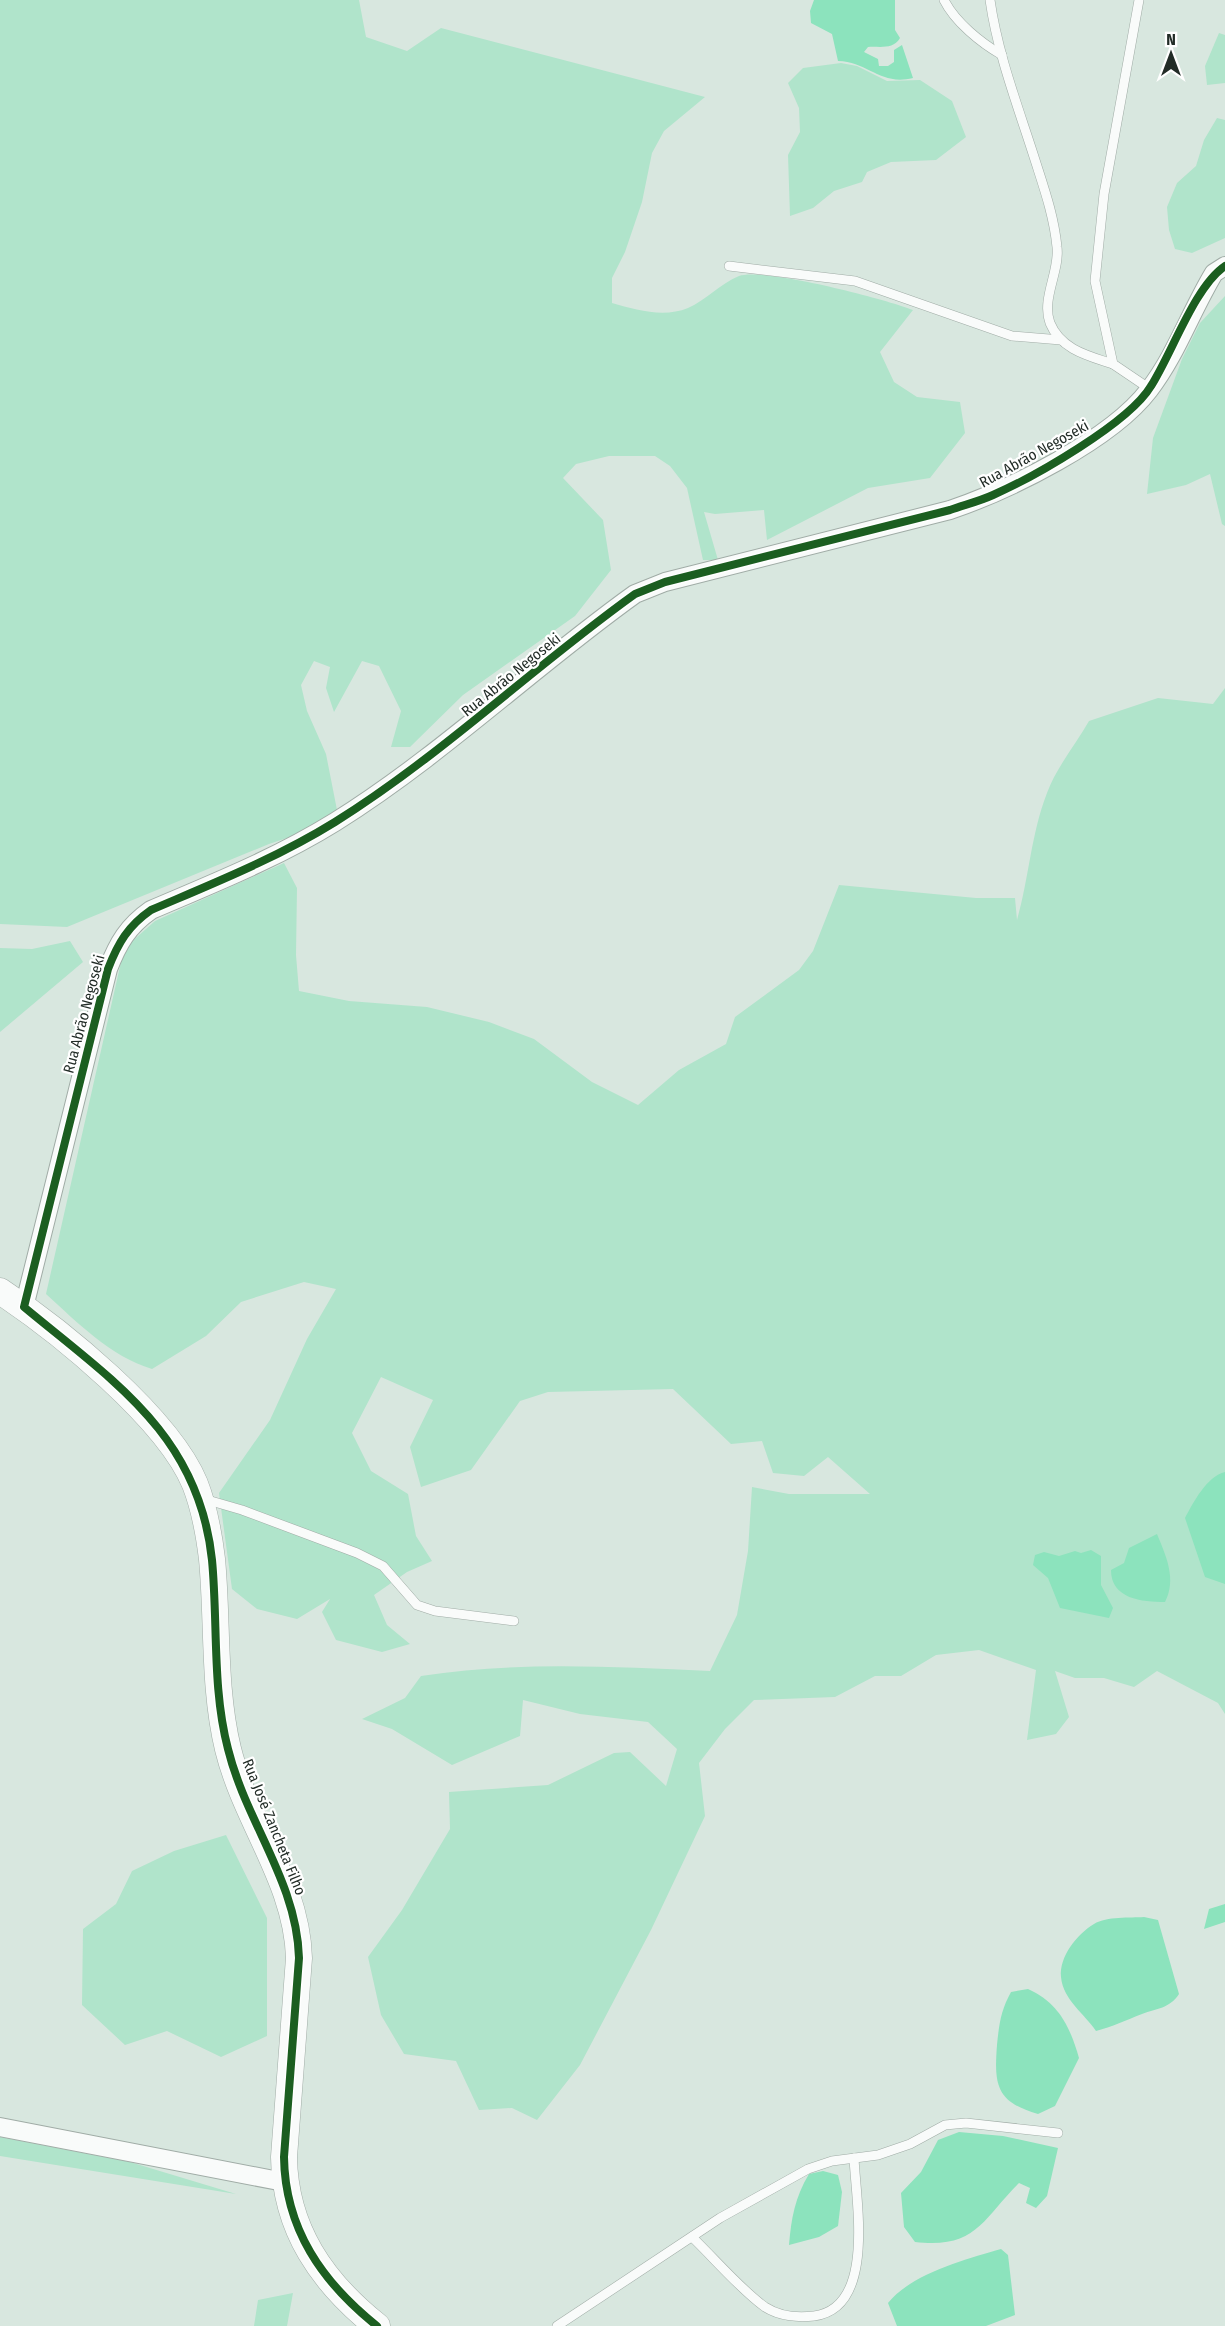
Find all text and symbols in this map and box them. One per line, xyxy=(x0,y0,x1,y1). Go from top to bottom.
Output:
north arrow xyxy=(1141,24,1201,84)
text: N xyxy=(1166,30,1176,49)
street label: Rua Abrão Negoseki xyxy=(976,417,1092,491)
street label: Rua Abrão Negoseki xyxy=(458,630,564,720)
street label: Rua Abrão Negoseki xyxy=(60,953,108,1075)
street label: Rua José Zancheta Filho xyxy=(238,1756,310,1898)

